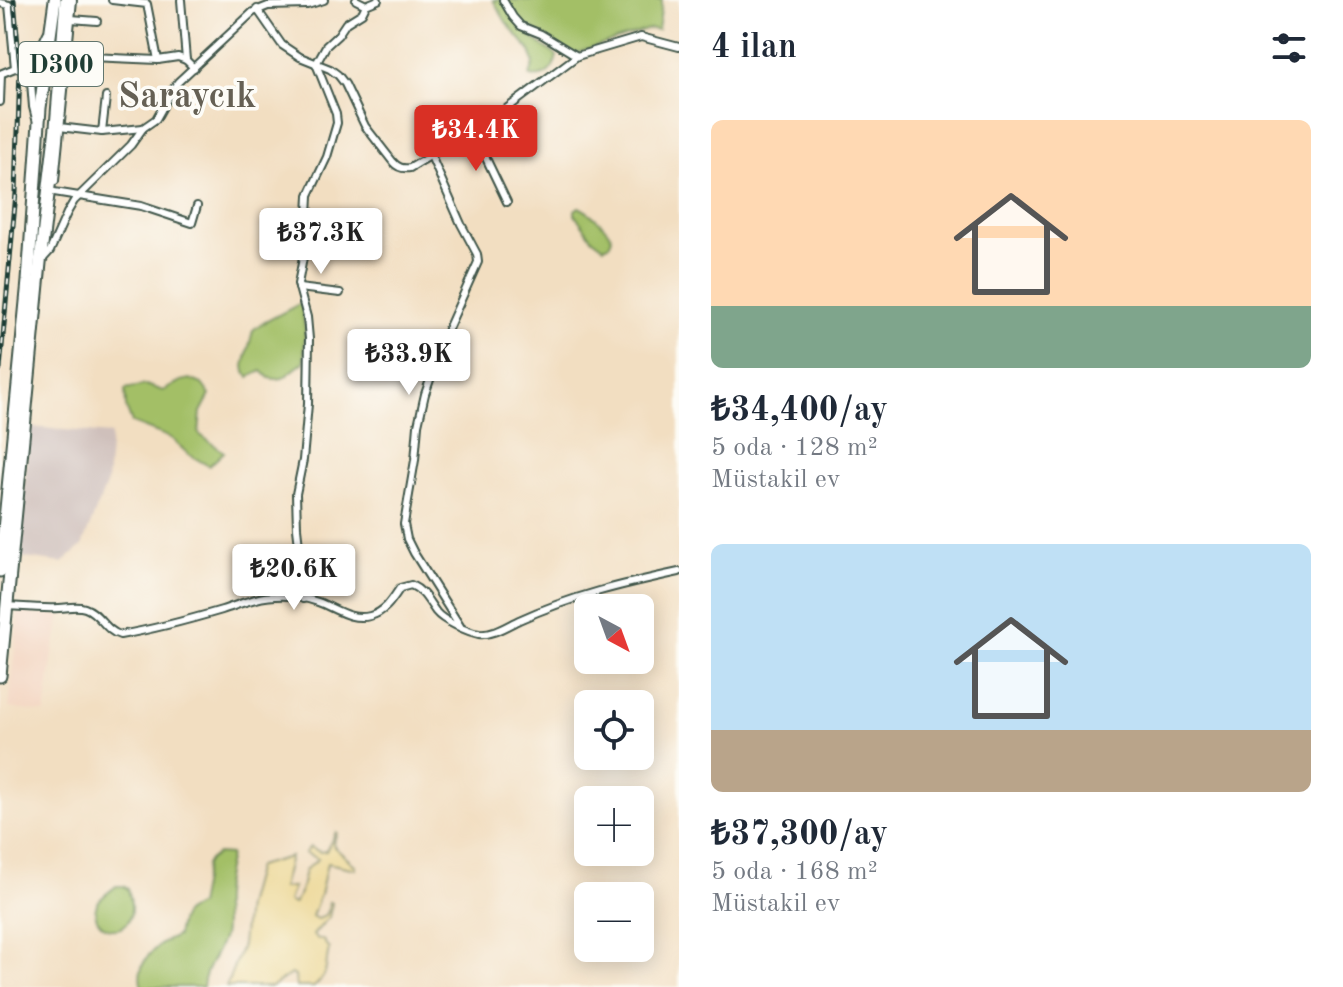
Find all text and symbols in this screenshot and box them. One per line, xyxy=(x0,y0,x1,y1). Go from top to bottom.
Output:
icon: filters xyxy=(1267,26,1311,70)
text: 4 ilan xyxy=(711,31,797,65)
road number: D300 xyxy=(19,42,103,86)
district label: Saraycık xyxy=(118,80,256,116)
pin: ₺34.4K xyxy=(411,105,541,173)
text: ₺34.4K xyxy=(432,118,520,144)
icon: home xyxy=(939,172,1083,316)
pin: ₺37.3K xyxy=(256,208,386,276)
text: ₺37.3K xyxy=(277,221,365,247)
pin: ₺33.9K xyxy=(344,329,474,397)
text: ₺33.9K xyxy=(365,342,453,368)
text: ₺34,400/ay xyxy=(711,394,888,428)
text: 5 oda · 128 m² xyxy=(711,435,878,461)
text: Müstakil ev xyxy=(711,467,840,493)
pin: ₺20.6K xyxy=(229,544,359,612)
text: ₺20.6K xyxy=(250,557,338,583)
north arrow xyxy=(574,594,654,674)
map controls xyxy=(574,594,654,962)
icon: home xyxy=(939,596,1083,740)
button: locate xyxy=(574,690,654,770)
button: + xyxy=(574,786,654,866)
text: ₺37,300/ay xyxy=(711,818,888,852)
text: 5 oda · 168 m² xyxy=(711,859,878,885)
button: − xyxy=(574,882,654,962)
text: Müstakil ev xyxy=(711,891,840,917)

